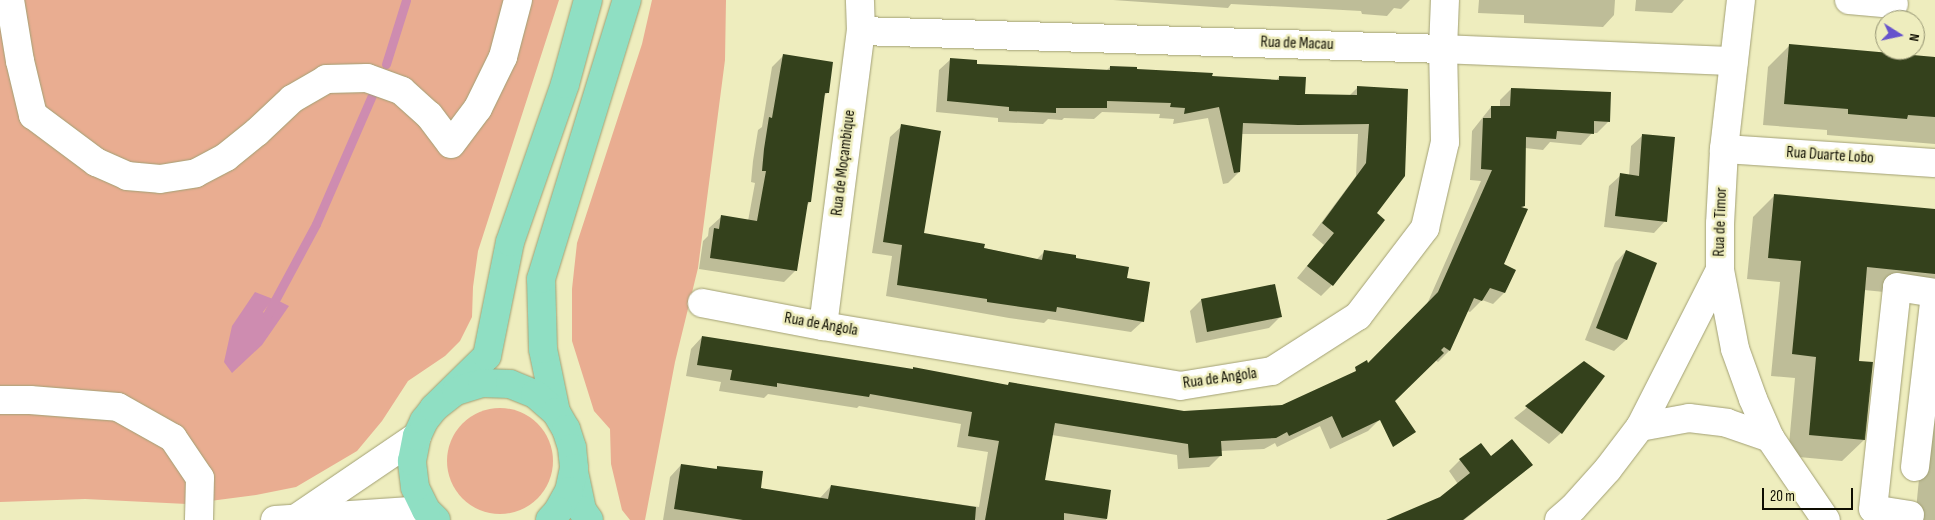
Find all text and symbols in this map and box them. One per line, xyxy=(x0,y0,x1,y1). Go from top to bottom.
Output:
north arrow xyxy=(1875,10,1925,60)
text: N xyxy=(1905,32,1923,43)
street label: Rua de Macau xyxy=(1260,33,1334,55)
street label: Rua de Moçambique xyxy=(828,109,860,217)
street label: Rua Duarte Lobo xyxy=(1786,143,1874,169)
street label: Rua de Timor xyxy=(1710,187,1732,257)
street label: Rua de Angola xyxy=(783,309,859,341)
street label: Rua de Angola xyxy=(1182,364,1258,394)
scale bar xyxy=(1765,478,1856,510)
text: 20 m xyxy=(1770,487,1795,506)

